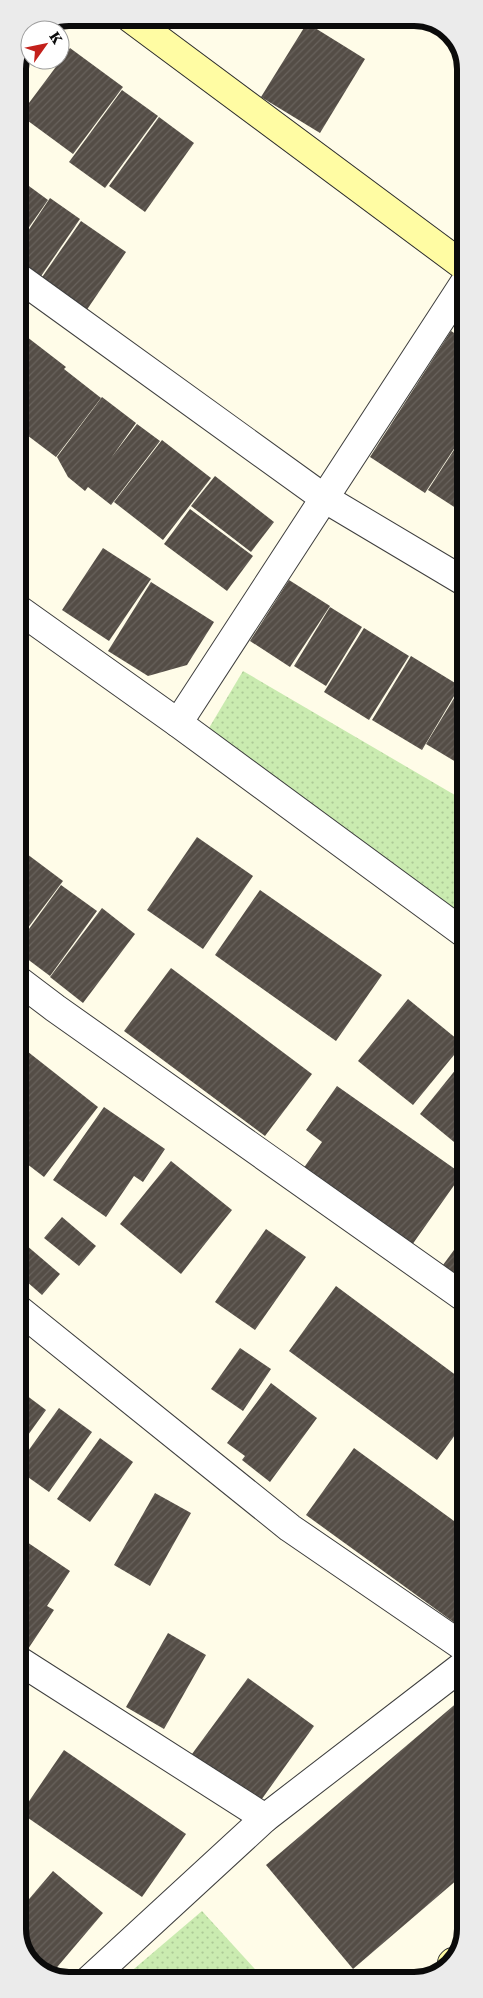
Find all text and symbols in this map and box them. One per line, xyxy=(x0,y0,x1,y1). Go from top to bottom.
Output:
north arrow xyxy=(20,20,70,70)
text: K xyxy=(46,29,66,47)

